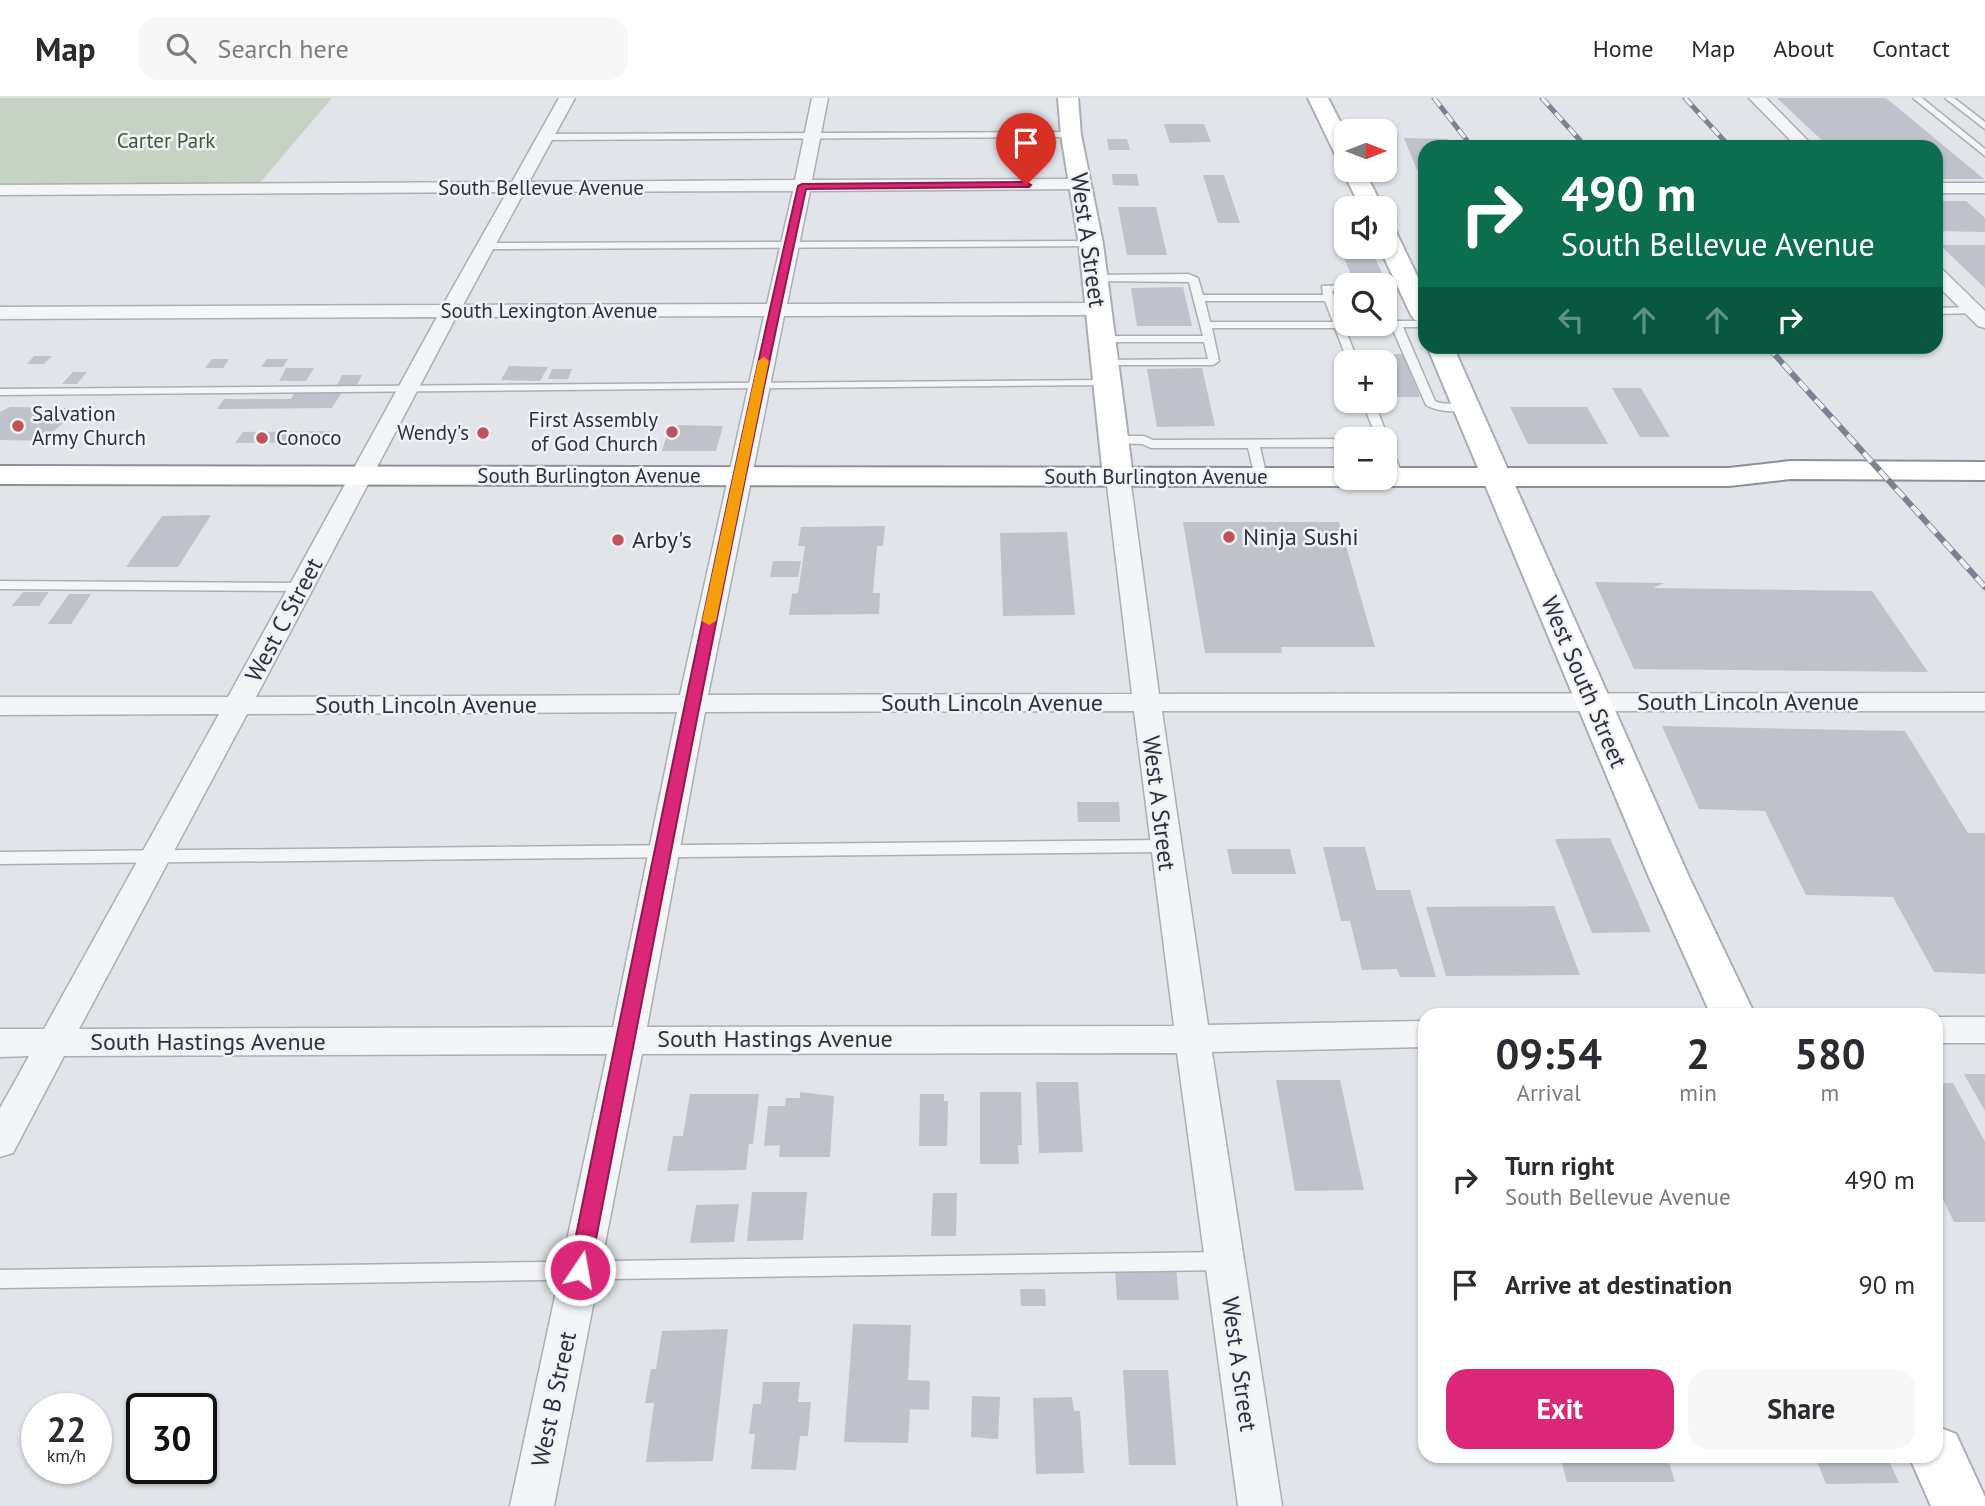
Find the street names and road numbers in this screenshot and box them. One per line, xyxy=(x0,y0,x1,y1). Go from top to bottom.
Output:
street label: West A Street xyxy=(1064,171,1113,309)
street label: South Bellevue Avenue xyxy=(438,174,644,201)
street label: South Lexington Avenue xyxy=(440,297,658,324)
street label: South Burlington Avenue xyxy=(477,462,701,489)
street label: South Burlington Avenue xyxy=(1044,463,1268,490)
street label: West C Street xyxy=(238,552,329,687)
street label: West South Street xyxy=(1534,591,1635,772)
street label: South Lincoln Avenue xyxy=(1637,686,1859,717)
street label: South Lincoln Avenue xyxy=(881,687,1103,718)
street label: South Lincoln Avenue xyxy=(315,689,537,720)
street label: West A Street xyxy=(1136,734,1183,872)
street label: South Hastings Avenue xyxy=(657,1023,893,1054)
street label: South Hastings Avenue xyxy=(90,1026,326,1057)
street label: West A Street xyxy=(1215,1295,1264,1433)
street label: West B Street xyxy=(524,1328,583,1469)

